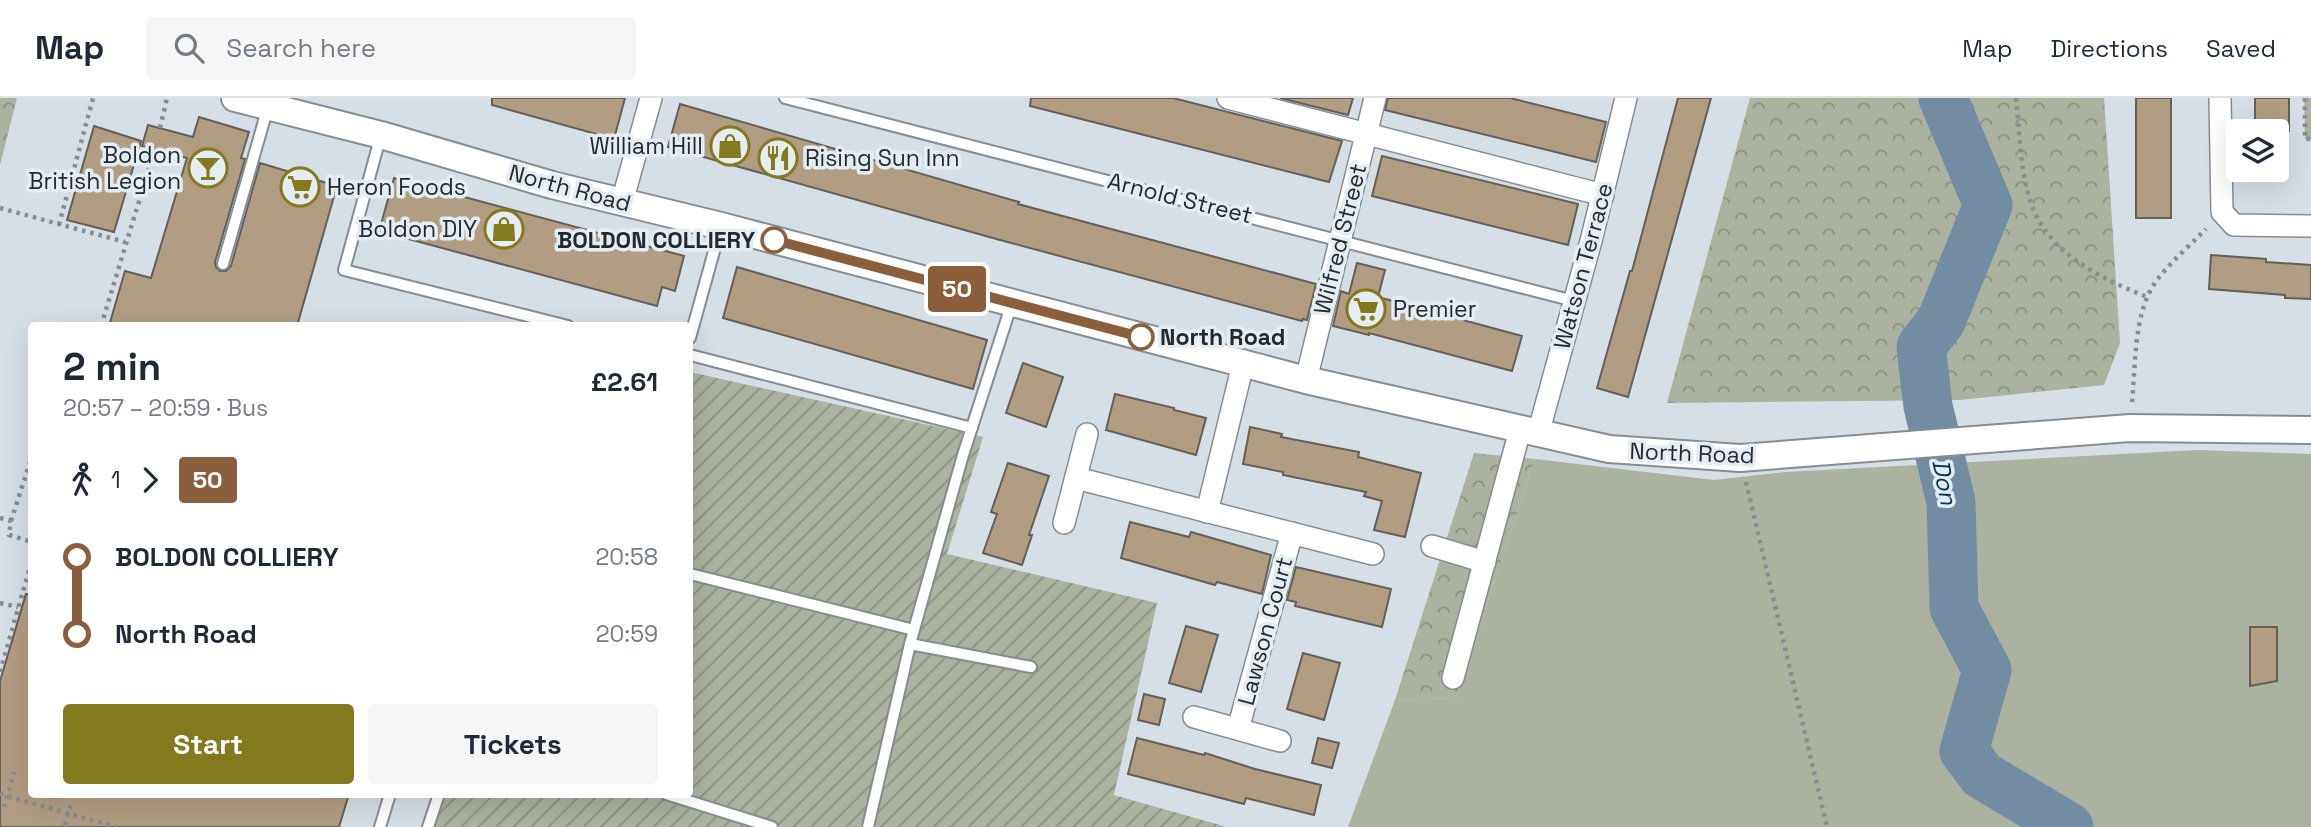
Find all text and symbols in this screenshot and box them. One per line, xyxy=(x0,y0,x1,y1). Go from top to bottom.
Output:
search box xyxy=(146,17,636,80)
text: Map xyxy=(35,27,104,69)
icon: search xyxy=(170,29,208,67)
text: Search here xyxy=(226,31,376,65)
text: Map xyxy=(1962,33,2012,64)
text: Directions xyxy=(2050,33,2168,64)
text: Saved xyxy=(2206,33,2276,64)
map controls xyxy=(2226,119,2289,182)
button: layers xyxy=(2226,119,2289,182)
shop icon: William Hill xyxy=(709,125,751,167)
place label: William Hill xyxy=(589,131,703,161)
restaurant icon: Rising Sun Inn xyxy=(757,137,799,179)
place label: Boldon British Legion xyxy=(28,140,181,196)
place label: Rising Sun Inn xyxy=(805,143,960,173)
bar icon: Boldon British Legion xyxy=(187,147,229,189)
street label: North Road xyxy=(506,157,634,219)
street label: Wilfred Street xyxy=(1307,160,1373,318)
supermarket icon: Heron Foods xyxy=(279,166,321,208)
street label: Arnold Street xyxy=(1105,166,1255,230)
place label: Heron Foods xyxy=(327,172,466,202)
street label: Watson Terrace xyxy=(1546,180,1620,352)
shop icon: Boldon DIY xyxy=(483,208,525,250)
place label: Boldon DIY xyxy=(358,214,477,244)
place label: BOLDON COLLIERY xyxy=(557,225,756,255)
marker: BOLDON COLLIERY xyxy=(761,227,787,253)
line badge: 50 xyxy=(926,266,988,312)
text: 50 xyxy=(942,273,972,304)
supermarket icon: Premier xyxy=(1345,288,1387,330)
place label: Premier xyxy=(1393,294,1476,324)
place label: North Road xyxy=(1160,322,1285,352)
marker: North Road xyxy=(1128,324,1154,350)
text: 2 min xyxy=(63,343,161,391)
text: £2.61 xyxy=(591,365,658,399)
text: 20:57 – 20:59 · Bus xyxy=(63,393,268,423)
street label: North Road xyxy=(1629,436,1755,470)
water label: Don xyxy=(1925,457,1965,509)
icon: walk xyxy=(63,461,101,499)
icon: forward xyxy=(131,461,169,499)
text: 50 xyxy=(193,464,223,495)
text: 1 xyxy=(111,465,121,495)
text: BOLDON COLLIERY xyxy=(115,540,339,574)
text: 20:58 xyxy=(595,542,658,572)
street label: Lawson Court xyxy=(1231,553,1299,709)
text: North Road xyxy=(115,617,257,651)
text: 20:59 xyxy=(596,619,658,649)
button: Start xyxy=(63,704,354,784)
button: Tickets xyxy=(368,704,658,784)

